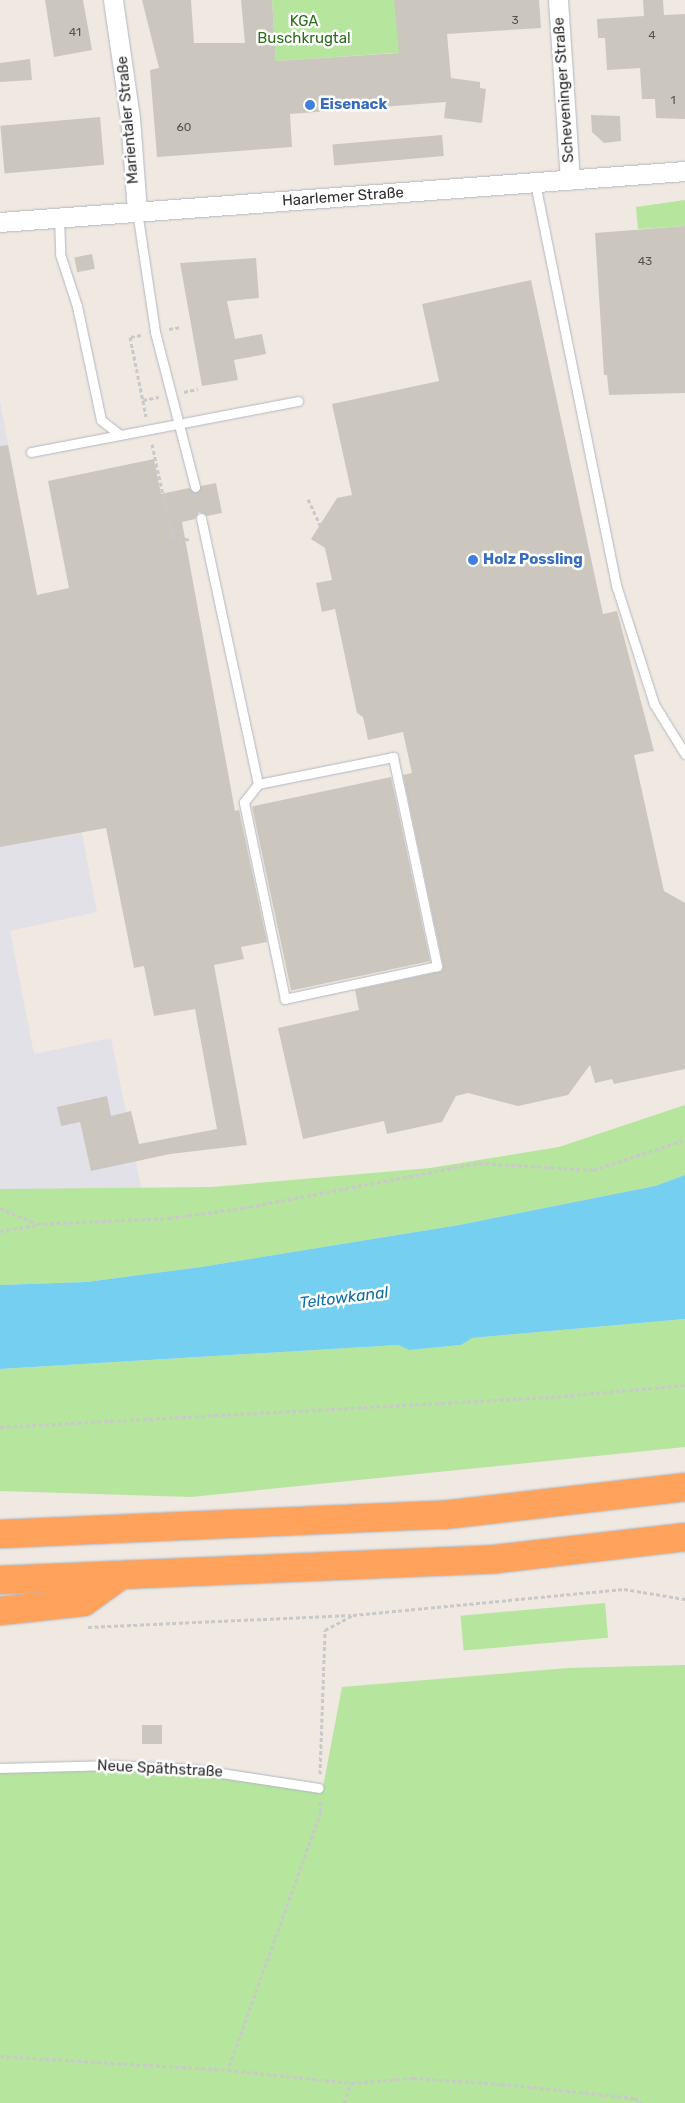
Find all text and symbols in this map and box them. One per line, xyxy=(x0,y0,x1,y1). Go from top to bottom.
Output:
park label: KGA Buschkrugtal xyxy=(257,12,351,47)
house number: 3 xyxy=(511,14,519,28)
street label: Scheveninger Straße xyxy=(550,16,578,164)
house number: 41 xyxy=(69,26,81,40)
house number: 4 xyxy=(648,29,656,43)
street label: Marientaler Straße xyxy=(113,55,143,185)
house number: 1 xyxy=(670,94,676,108)
place label: Eisenack xyxy=(320,96,387,114)
marker: Eisenack xyxy=(304,99,316,111)
house number: 60 xyxy=(177,121,191,135)
street label: Haarlemer Straße xyxy=(281,184,405,210)
house number: 43 xyxy=(638,255,652,269)
place label: Holz Possling xyxy=(483,551,583,569)
marker: Holz Possling xyxy=(467,554,479,566)
water label: Teltowkanal xyxy=(299,1283,389,1313)
street label: Neue Späthstraße xyxy=(97,1757,223,1781)

